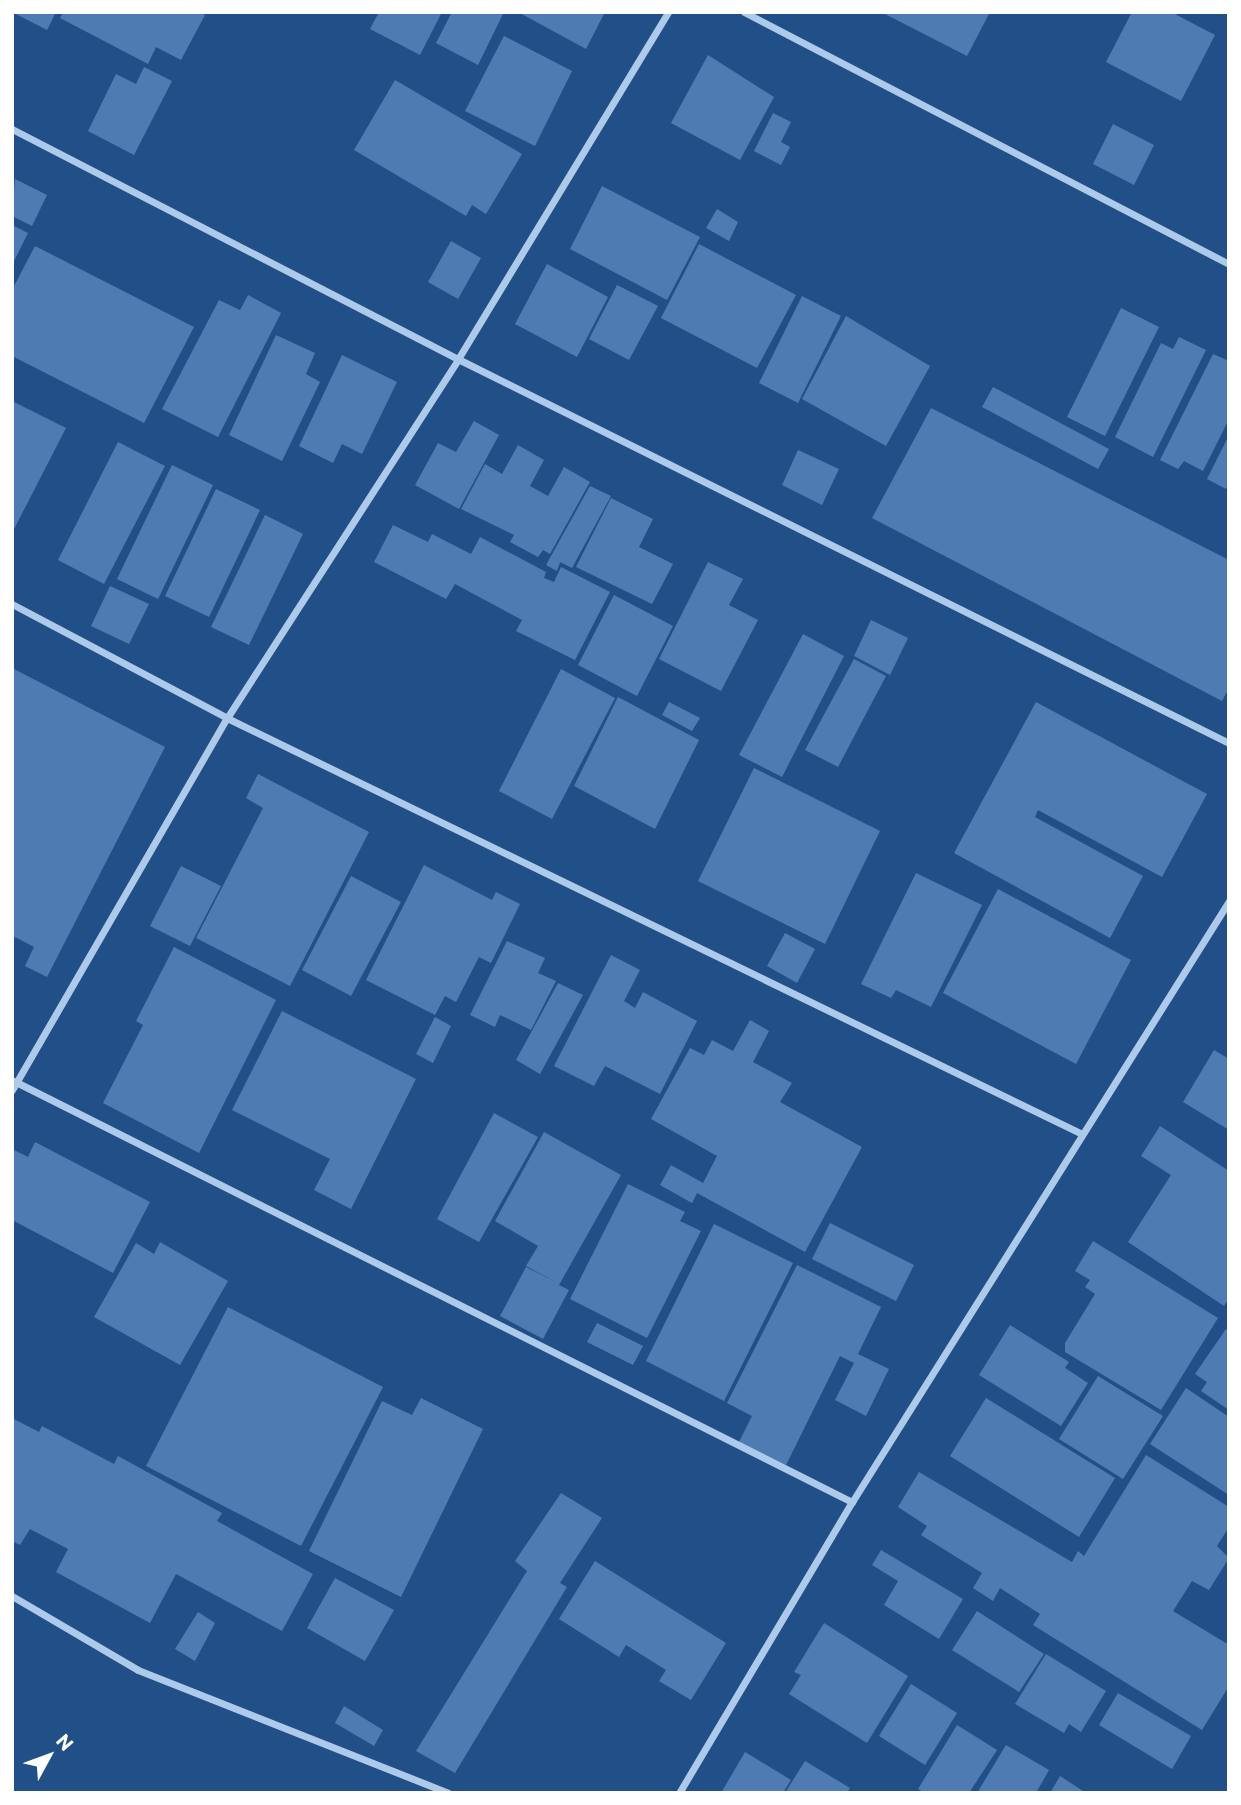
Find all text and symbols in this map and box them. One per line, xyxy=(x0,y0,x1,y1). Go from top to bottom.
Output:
north arrow xyxy=(14,1721,84,1791)
text: N xyxy=(52,1729,79,1755)

